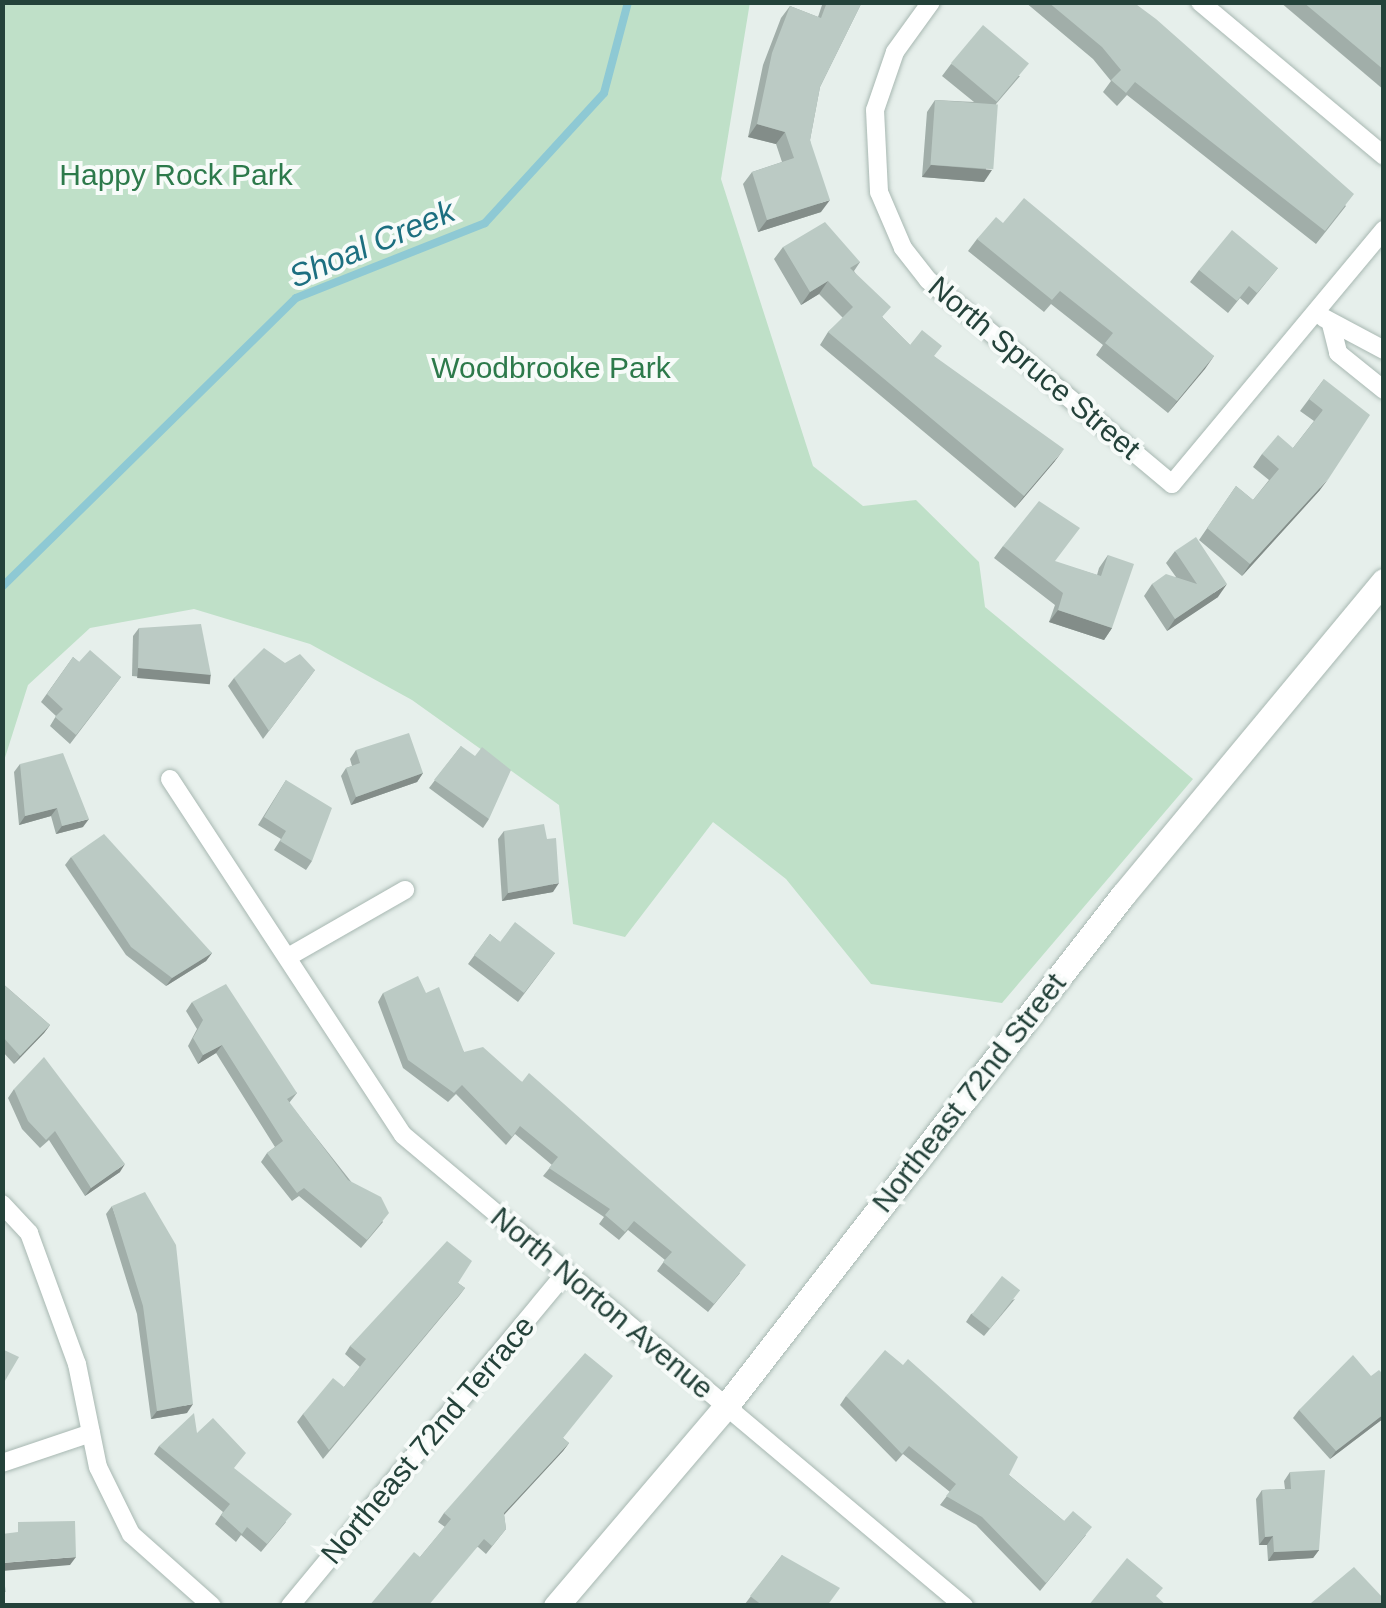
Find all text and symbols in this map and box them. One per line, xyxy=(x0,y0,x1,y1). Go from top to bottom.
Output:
park label: Happy Rock Park xyxy=(59,157,293,193)
water label: Shoal Creek xyxy=(283,192,461,296)
street label: North Spruce Street xyxy=(921,269,1147,467)
park label: Woodbrooke Park xyxy=(431,350,671,386)
street label: Northeast 72nd Street xyxy=(864,966,1074,1220)
street label: North Norton Avenue xyxy=(483,1199,721,1407)
street label: Northeast 72nd Terrace xyxy=(313,1308,543,1572)

